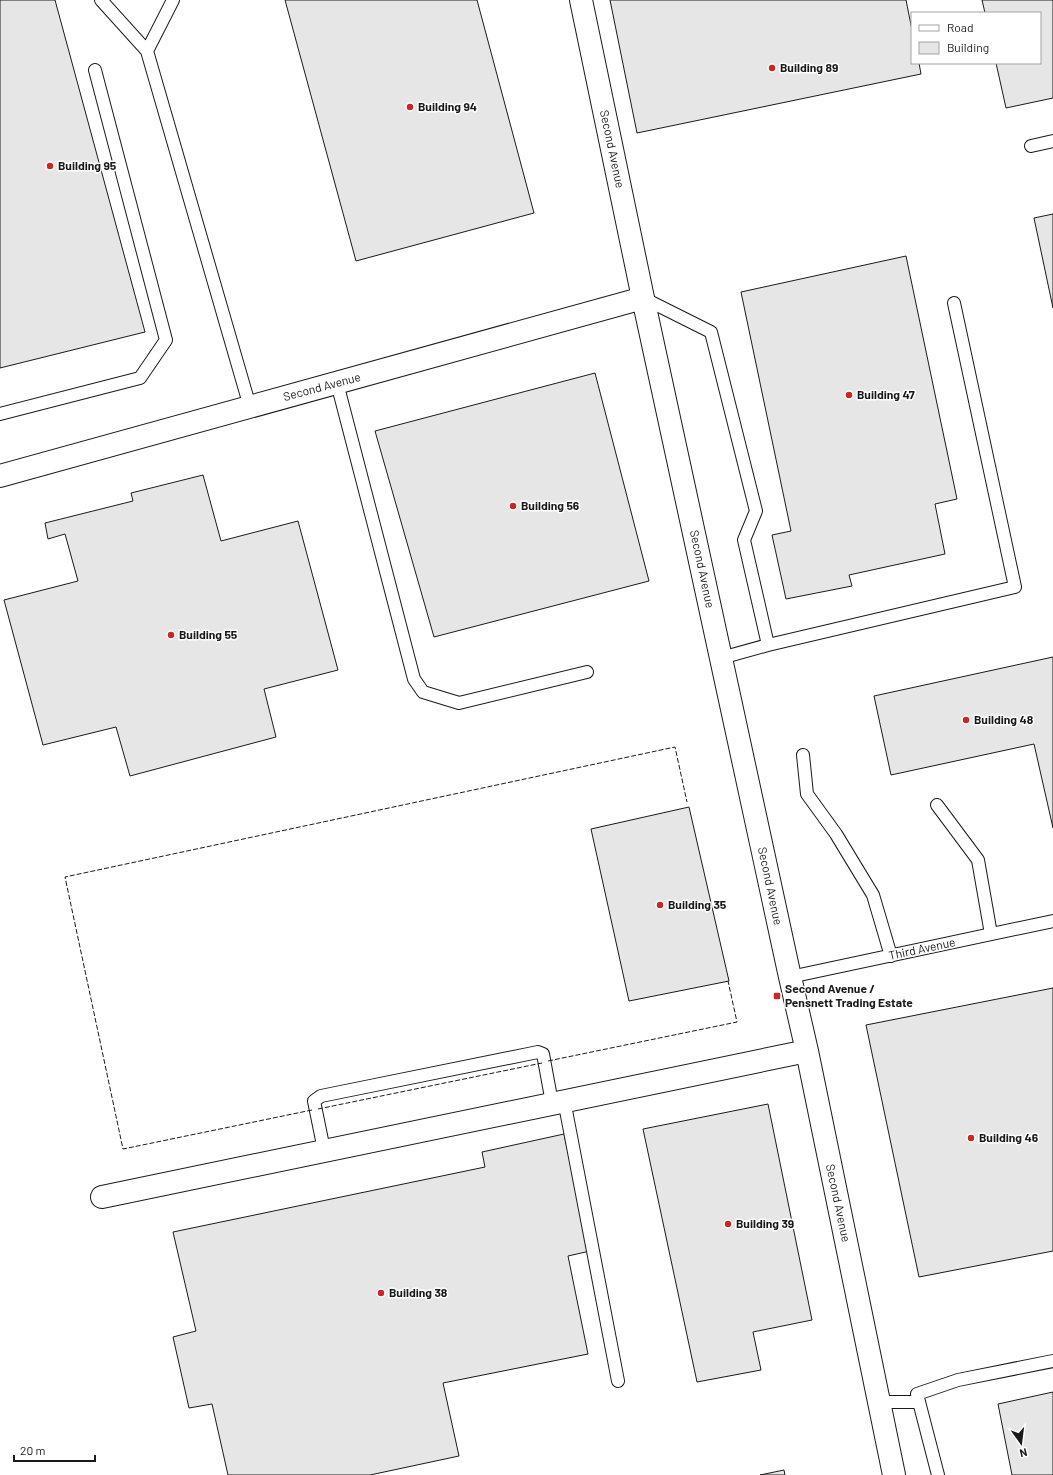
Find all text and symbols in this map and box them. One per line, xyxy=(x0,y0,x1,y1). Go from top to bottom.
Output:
legend xyxy=(911,12,1041,64)
text: Road xyxy=(947,20,974,34)
text: Building xyxy=(947,40,989,54)
place label: Building 89 xyxy=(780,60,838,74)
marker: Building 89 xyxy=(767,63,777,73)
place label: Building 94 xyxy=(418,99,477,113)
marker: Building 94 xyxy=(405,102,415,112)
street label: Second Avenue xyxy=(598,108,628,189)
place label: Building 95 xyxy=(58,158,117,172)
marker: Building 95 xyxy=(45,161,55,171)
street label: Second Avenue xyxy=(281,369,362,403)
place label: Building 47 xyxy=(857,387,915,401)
marker: Building 47 xyxy=(844,390,854,400)
place label: Building 56 xyxy=(521,498,580,512)
marker: Building 56 xyxy=(508,501,518,511)
street label: Second Avenue xyxy=(688,528,718,609)
place label: Building 55 xyxy=(179,627,238,641)
marker: Building 55 xyxy=(166,630,176,640)
place label: Building 48 xyxy=(974,712,1034,726)
marker: Building 48 xyxy=(961,715,971,725)
street label: Second Avenue xyxy=(756,845,786,926)
place label: Building 35 xyxy=(668,897,727,911)
marker: Building 35 xyxy=(655,900,665,910)
street label: Third Avenue xyxy=(887,934,956,962)
place label: Second Avenue / Pensnett Trading Estate xyxy=(785,981,913,1009)
marker: Second Avenue / Pensnett Trading Estate xyxy=(772,991,782,1001)
place label: Building 46 xyxy=(979,1130,1039,1144)
marker: Building 46 xyxy=(966,1133,976,1143)
street label: Second Avenue xyxy=(824,1162,854,1243)
place label: Building 39 xyxy=(736,1216,794,1230)
marker: Building 39 xyxy=(723,1219,733,1229)
place label: Building 38 xyxy=(389,1285,448,1299)
marker: Building 38 xyxy=(376,1288,386,1298)
north arrow xyxy=(1001,1423,1041,1463)
scale bar xyxy=(14,1437,95,1463)
text: 20 m xyxy=(20,1443,46,1457)
text: N xyxy=(1018,1446,1029,1460)

